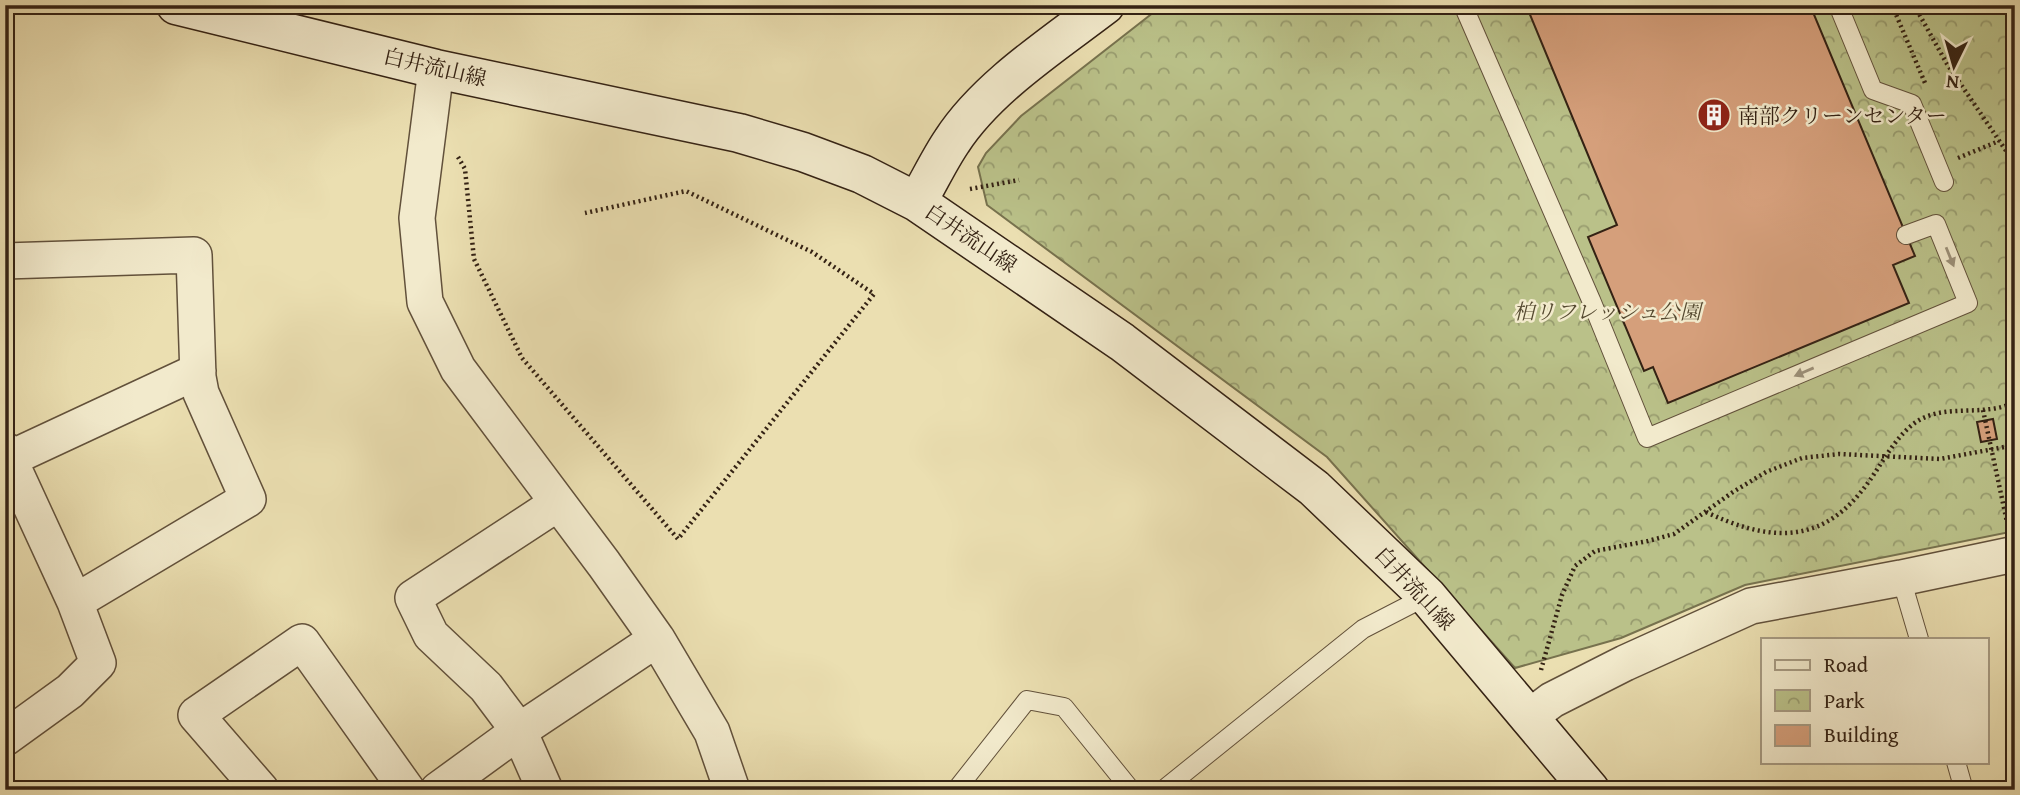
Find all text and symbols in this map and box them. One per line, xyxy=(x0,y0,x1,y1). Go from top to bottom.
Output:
north arrow xyxy=(1918,32,1988,102)
street label: 白井流山線 xyxy=(380,40,490,94)
text: N xyxy=(1945,68,1960,97)
building icon: 南部クリーンセンター xyxy=(1695,96,1733,134)
place label: 南部クリーンセンター xyxy=(1738,100,1947,131)
street label: 白井流山線 xyxy=(919,196,1023,280)
one-way arrow xyxy=(1944,246,1955,267)
park label: 柏リフレッシュ公園 xyxy=(1513,296,1704,327)
one-way arrow xyxy=(1794,366,1815,377)
street label: 白井流山線 xyxy=(1368,539,1462,637)
legend xyxy=(1761,638,1988,764)
text: Road xyxy=(1824,649,1869,680)
text: Park xyxy=(1824,685,1865,716)
text: Building xyxy=(1824,719,1899,750)

